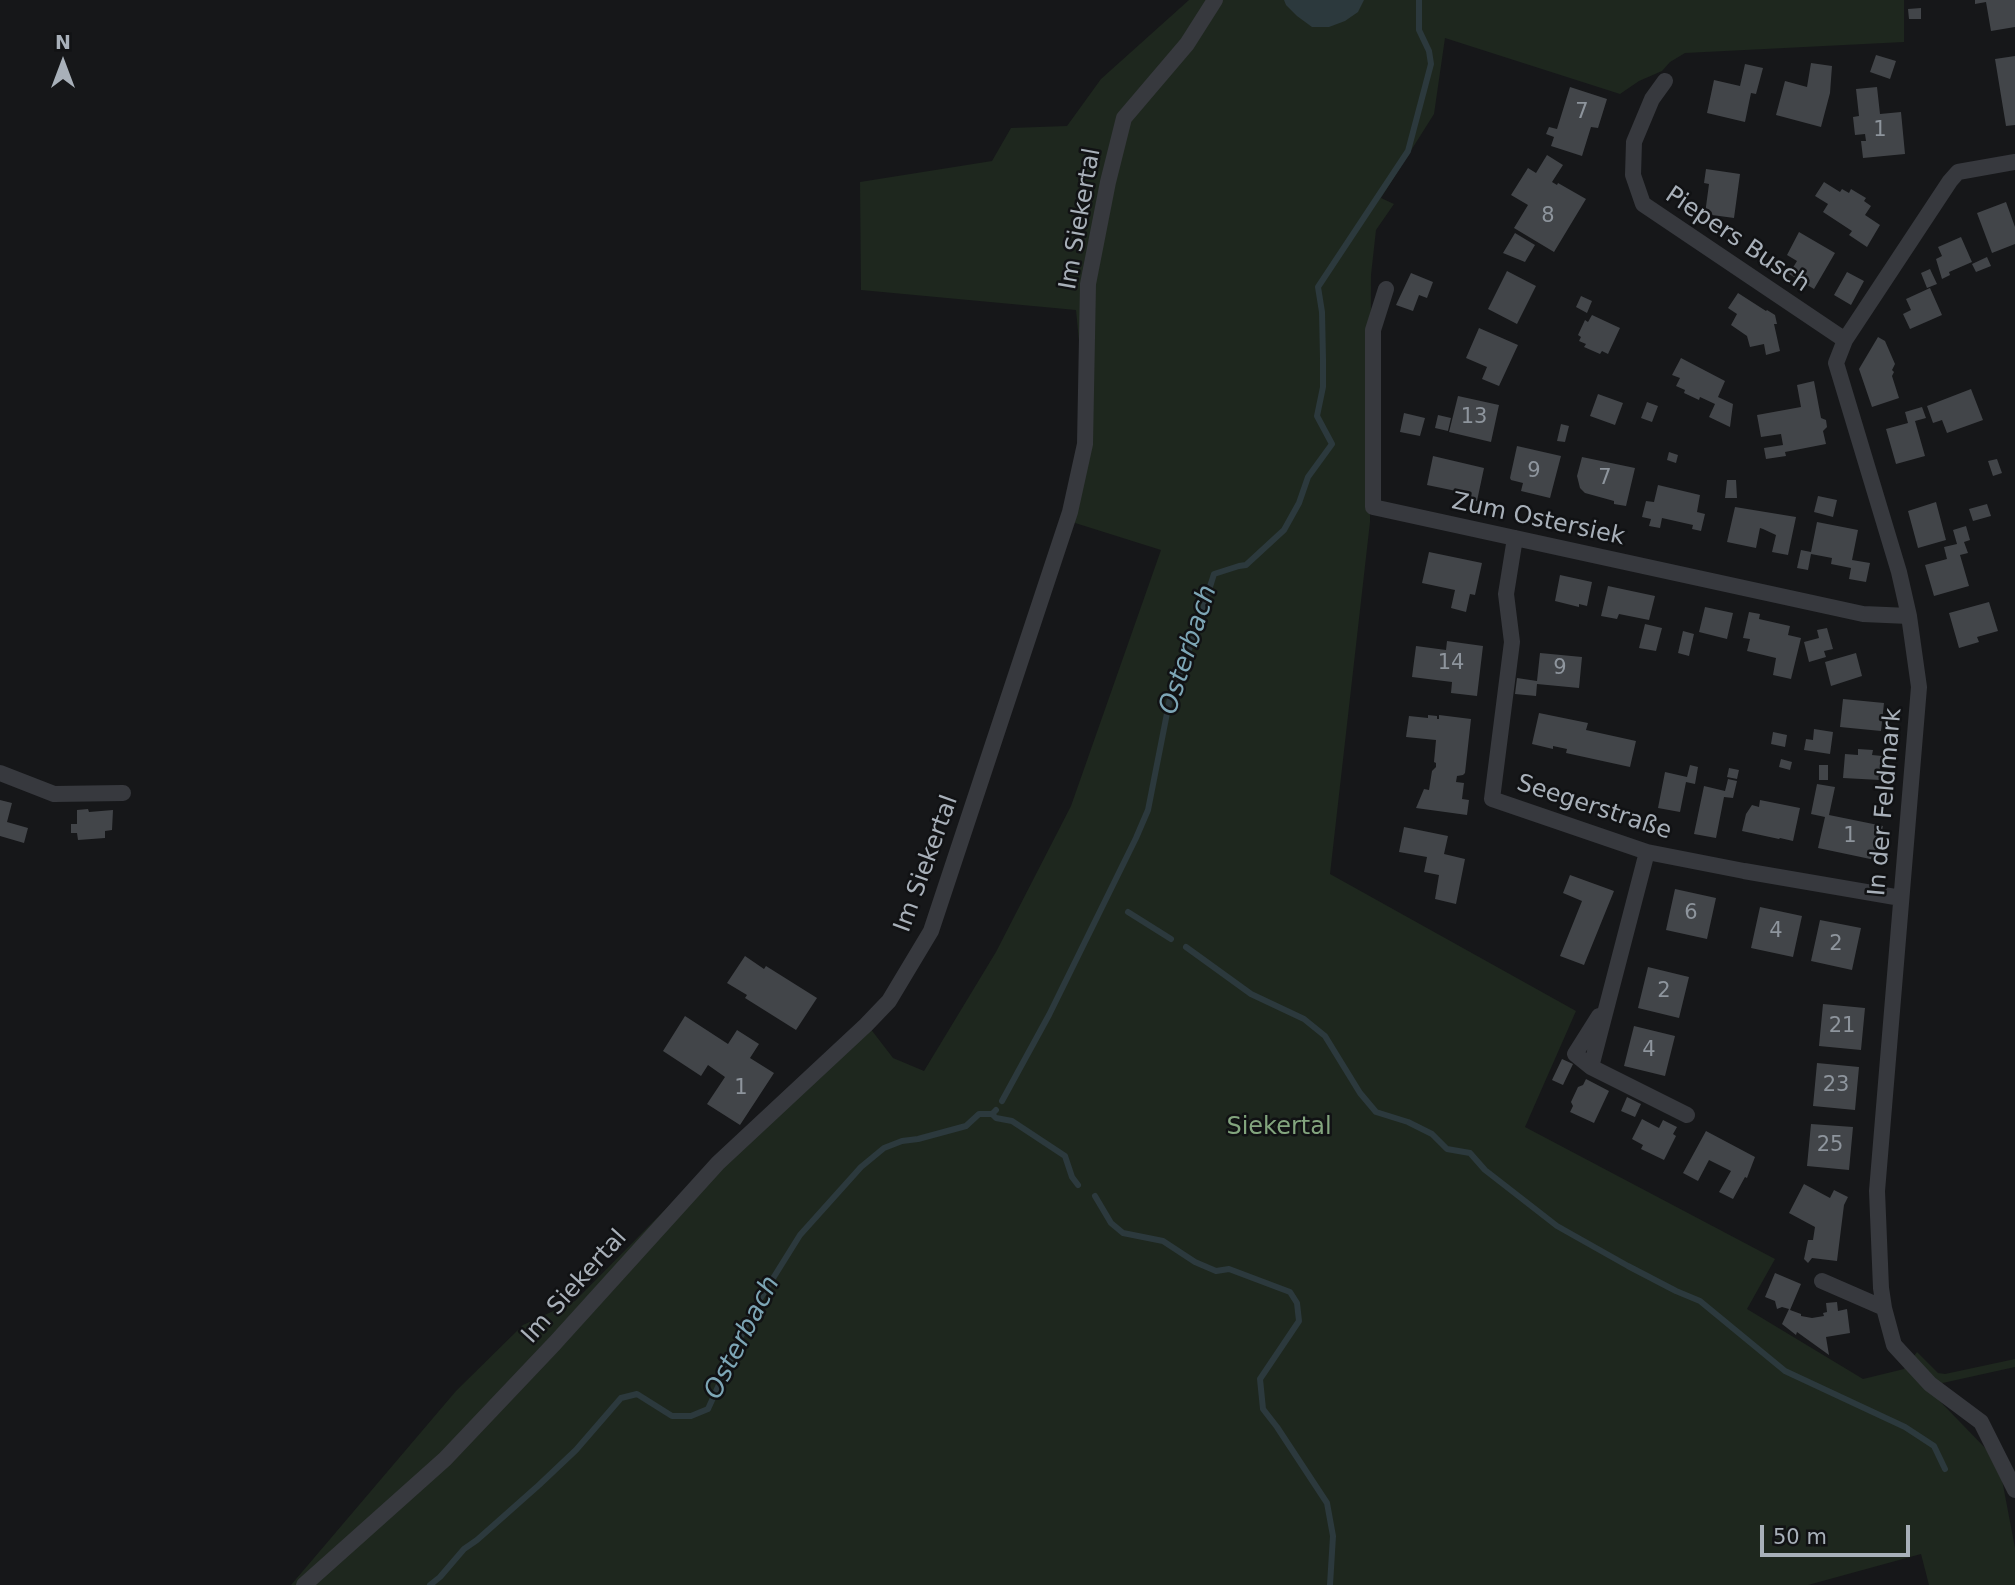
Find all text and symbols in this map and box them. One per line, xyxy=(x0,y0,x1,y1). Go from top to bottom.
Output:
north arrow xyxy=(28,28,98,98)
text: N xyxy=(55,31,71,53)
house number: 7 xyxy=(1575,100,1589,126)
house number: 1 xyxy=(1873,118,1887,144)
street label: Im Siekertal xyxy=(1054,146,1108,292)
street label: Piepers Busch xyxy=(1659,181,1815,299)
house number: 8 xyxy=(1541,204,1555,230)
house number: 13 xyxy=(1461,405,1487,431)
house number: 9 xyxy=(1527,459,1541,485)
house number: 7 xyxy=(1598,466,1612,492)
street label: Zum Ostersiek xyxy=(1449,488,1627,552)
water label: Osterbach xyxy=(1153,581,1225,719)
house number: 14 xyxy=(1438,651,1464,677)
house number: 9 xyxy=(1553,656,1567,682)
street label: In der Feldmark xyxy=(1863,707,1909,897)
street label: Seegerstraße xyxy=(1513,769,1675,847)
street label: Im Siekertal xyxy=(889,792,965,936)
house number: 1 xyxy=(1843,824,1857,850)
house number: 6 xyxy=(1684,901,1698,927)
house number: 4 xyxy=(1769,919,1783,945)
house number: 2 xyxy=(1829,932,1843,958)
house number: 2 xyxy=(1657,979,1671,1005)
house number: 21 xyxy=(1829,1014,1855,1040)
house number: 4 xyxy=(1642,1038,1656,1064)
house number: 23 xyxy=(1823,1073,1849,1099)
house number: 1 xyxy=(734,1076,748,1102)
park label: Siekertal xyxy=(1226,1114,1332,1142)
house number: 25 xyxy=(1817,1133,1843,1159)
street label: Im Siekertal xyxy=(516,1224,634,1350)
water label: Osterbach xyxy=(699,1271,787,1405)
scale bar xyxy=(1763,1512,1913,1556)
text: 50 m xyxy=(1773,1525,1827,1549)

